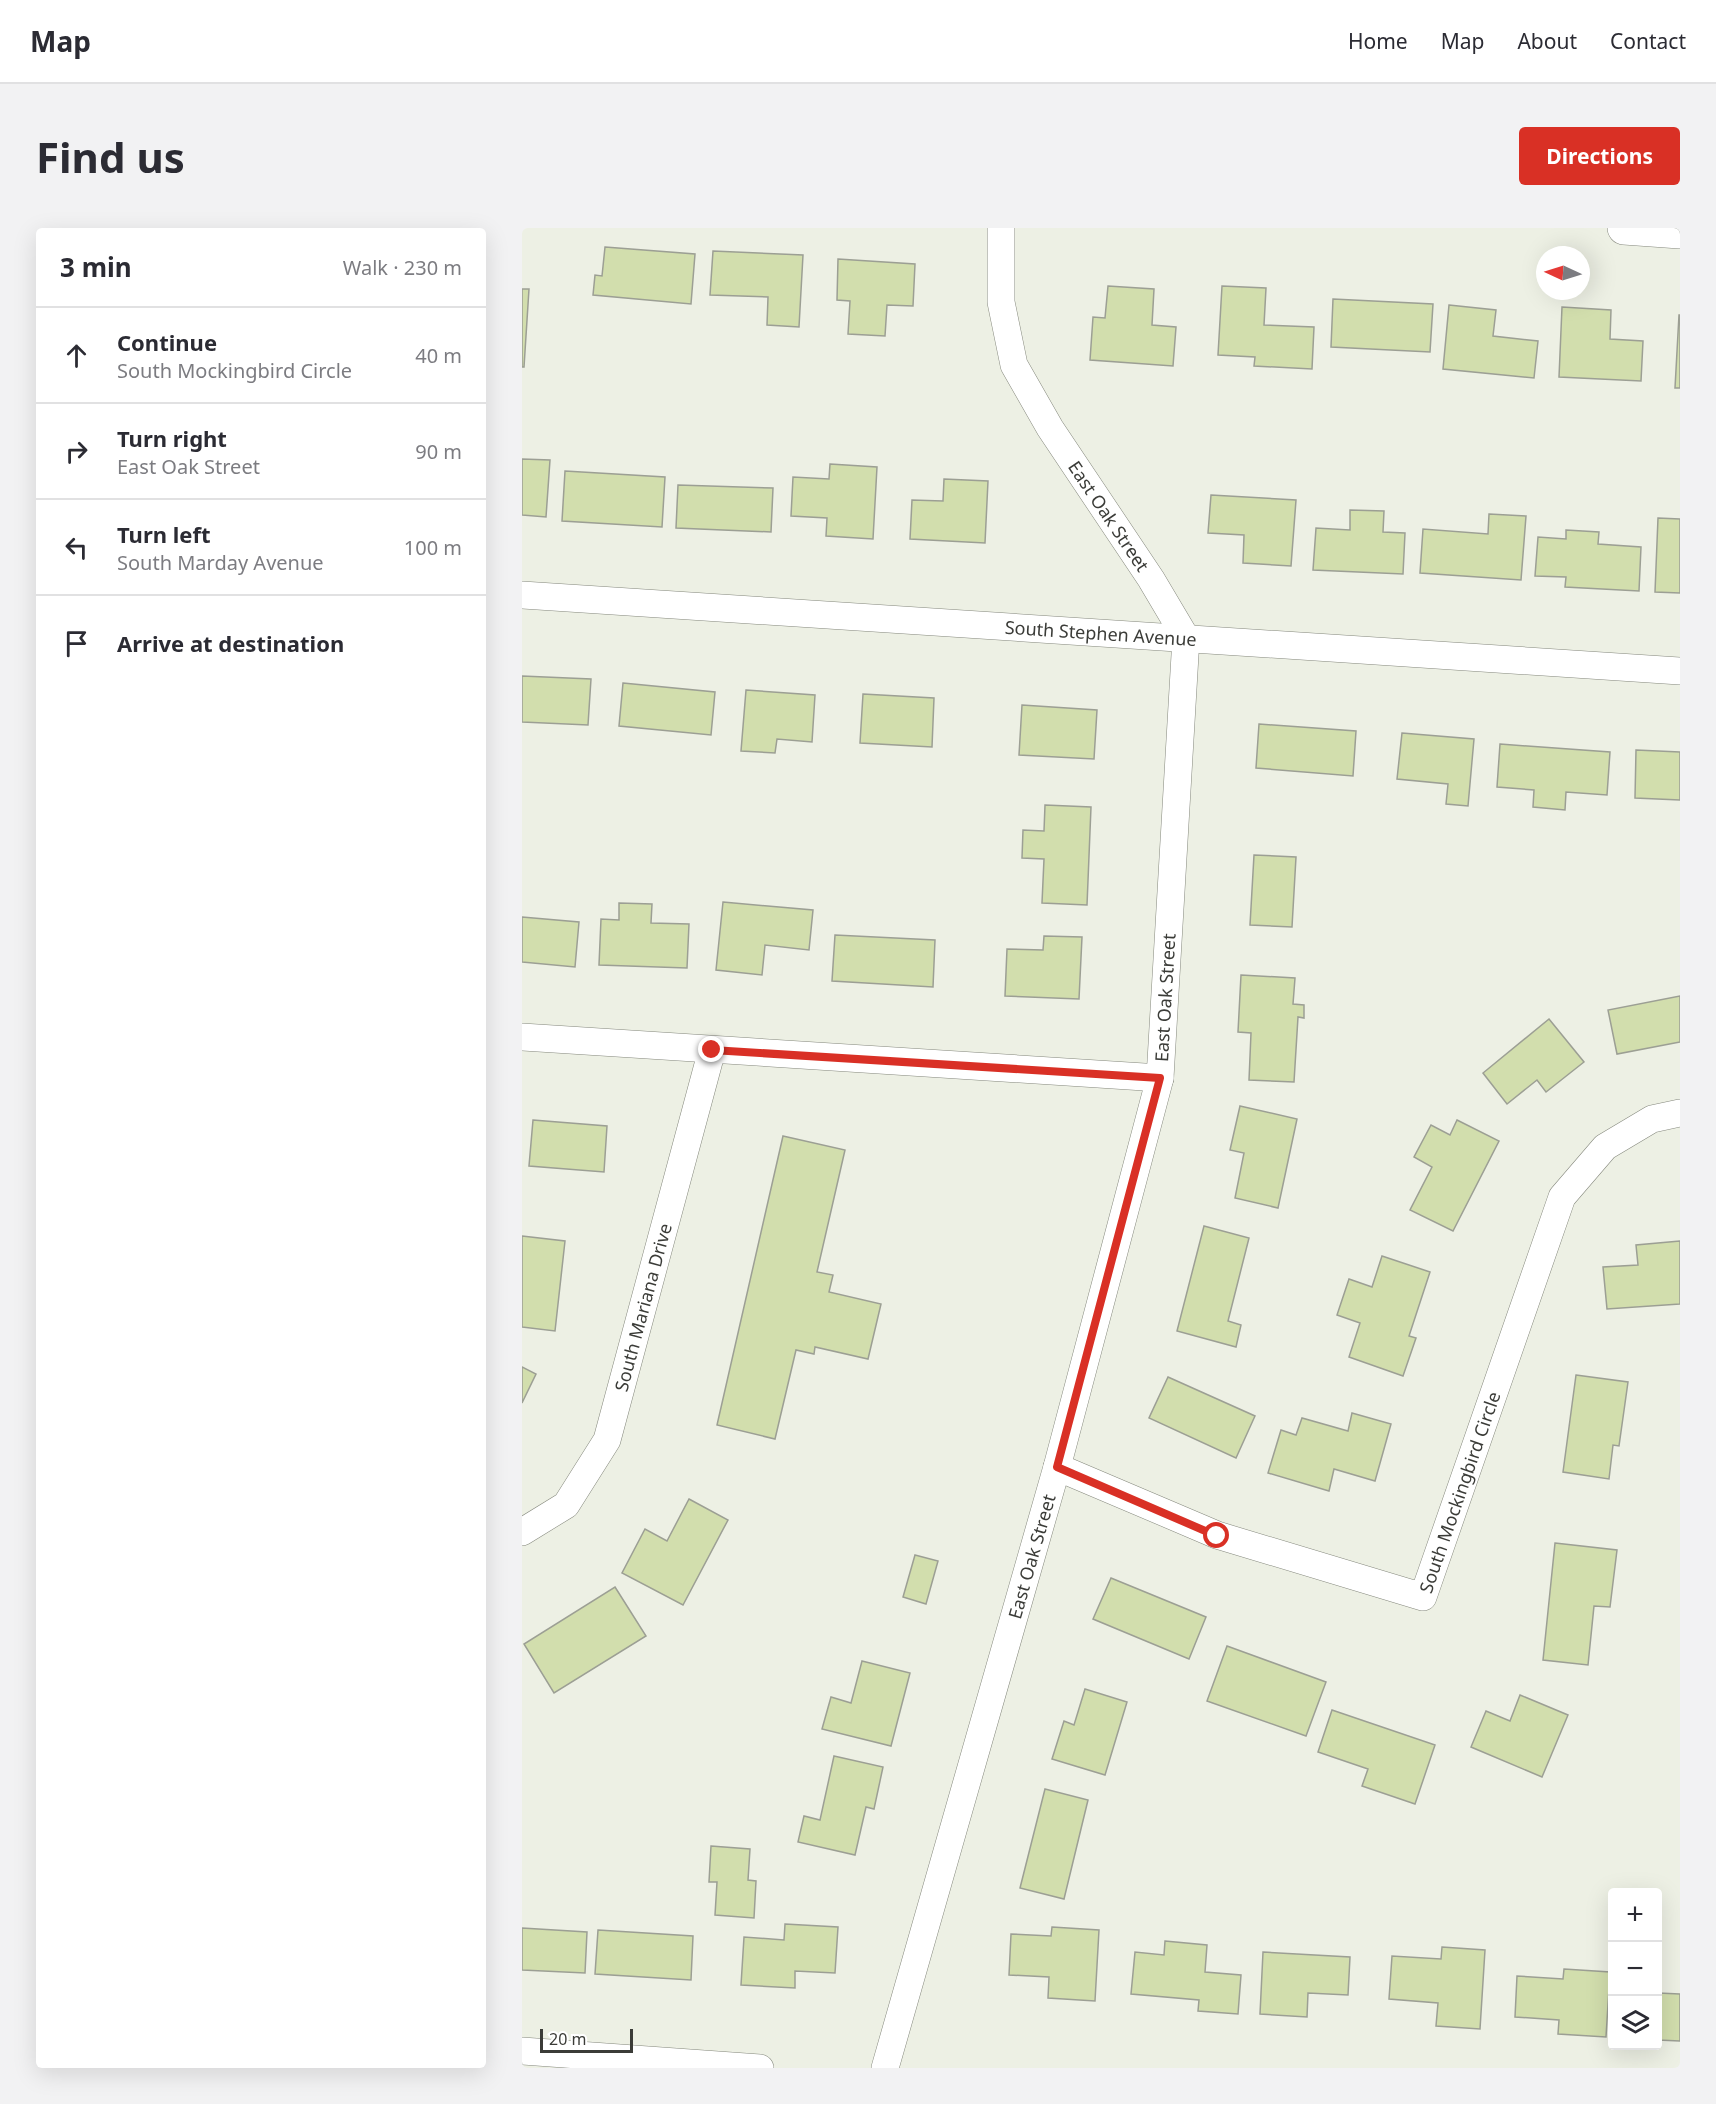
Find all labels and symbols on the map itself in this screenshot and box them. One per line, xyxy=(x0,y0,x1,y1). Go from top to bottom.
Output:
north arrow xyxy=(1536,246,1590,300)
street label: East Oak Street xyxy=(1063,456,1155,576)
street label: South Stephen Avenue xyxy=(1004,615,1197,651)
street label: East Oak Street xyxy=(1149,932,1181,1063)
route end xyxy=(698,1036,724,1062)
street label: South Mariana Drive xyxy=(609,1220,677,1394)
street label: South Mockingbird Circle xyxy=(1413,1388,1506,1596)
street label: East Oak Street xyxy=(1002,1491,1061,1622)
route start xyxy=(1203,1522,1229,1548)
scale bar xyxy=(540,2026,633,2054)

